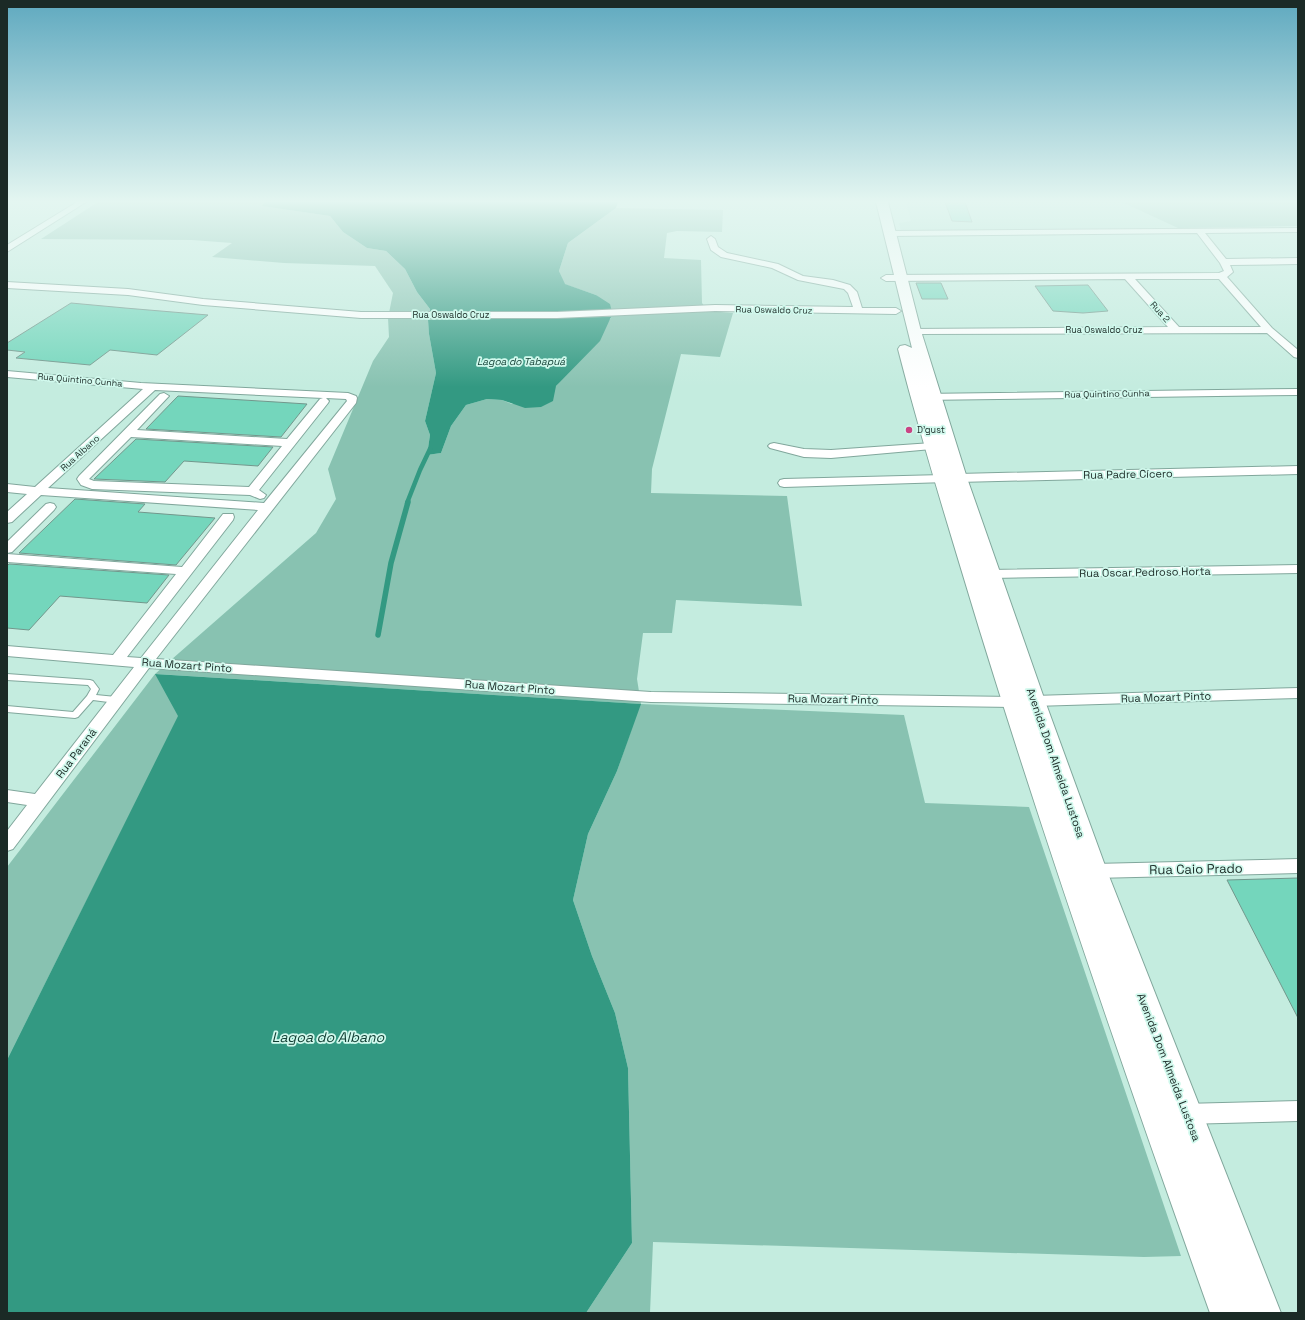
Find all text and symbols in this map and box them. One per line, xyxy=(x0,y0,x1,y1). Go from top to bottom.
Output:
street label: Rua 2 xyxy=(1147,299,1173,325)
street label: Rua Oswaldo Cruz xyxy=(735,303,813,317)
street label: Rua Oswaldo Cruz xyxy=(413,309,490,321)
street label: Rua Oswaldo Cruz xyxy=(1066,324,1143,336)
water label: Lagoa do Tabapuá xyxy=(477,355,565,368)
street label: Rua Quintino Cunha xyxy=(37,370,123,390)
street label: Rua Quintino Cunha xyxy=(1064,387,1150,401)
place label: D'gust xyxy=(917,424,945,436)
marker: D'gust xyxy=(904,425,914,435)
street label: Rua Albano xyxy=(58,432,102,474)
street label: Rua Padre Cícero xyxy=(1083,466,1173,482)
street label: Rua Oscar Pedroso Horta xyxy=(1079,564,1212,580)
street label: Rua Mozart Pinto xyxy=(141,655,233,675)
street label: Rua Mozart Pinto xyxy=(464,677,556,697)
street label: Avenida Dom Almeida Lustosa xyxy=(1024,686,1088,840)
street label: Rua Mozart Pinto xyxy=(1121,688,1212,706)
street label: Rua Mozart Pinto xyxy=(788,691,879,707)
street label: Rua Paraná xyxy=(53,725,100,781)
street label: Rua Caio Prado xyxy=(1149,860,1243,878)
street label: Avenida Dom Almeida Lustosa xyxy=(1134,991,1204,1144)
water label: Lagoa do Albano xyxy=(272,1028,385,1046)

